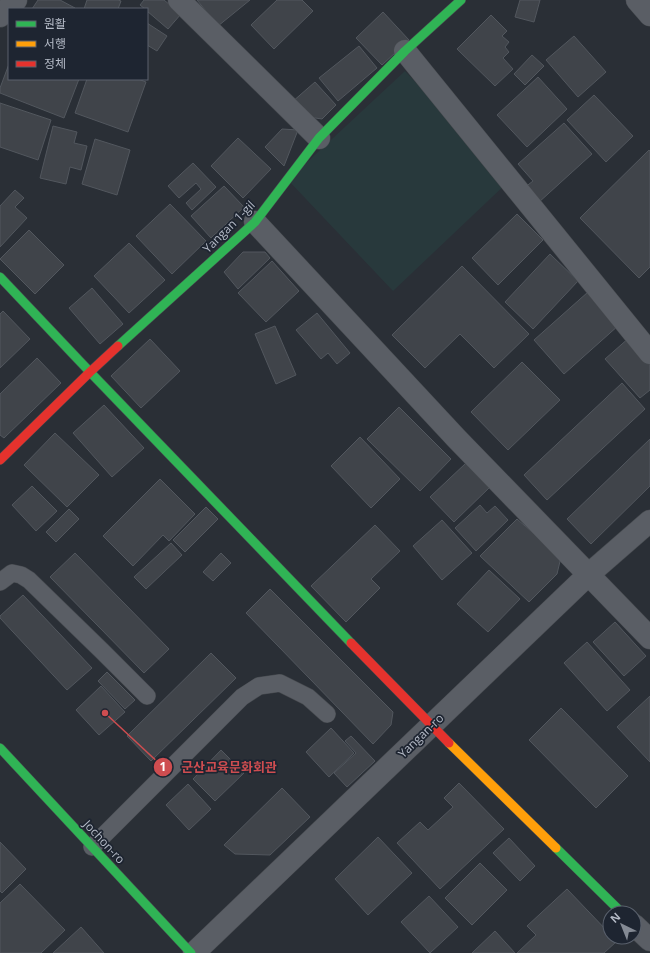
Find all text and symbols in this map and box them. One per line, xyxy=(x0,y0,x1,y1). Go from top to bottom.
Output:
legend xyxy=(8,8,148,80)
text: 원활 xyxy=(44,15,66,32)
text: 서행 xyxy=(44,35,66,52)
text: 정체 xyxy=(44,55,66,72)
street label: Yangan 1-gil xyxy=(199,197,259,257)
street label: Yangan-ro xyxy=(394,710,447,762)
callout: 군산교육문화회관 xyxy=(153,755,285,780)
text: 1 xyxy=(160,758,166,775)
text: 군산교육문화회관 xyxy=(181,758,277,776)
street label: Jochon-ro xyxy=(79,815,129,867)
north arrow xyxy=(602,905,642,945)
text: N xyxy=(606,909,623,926)

